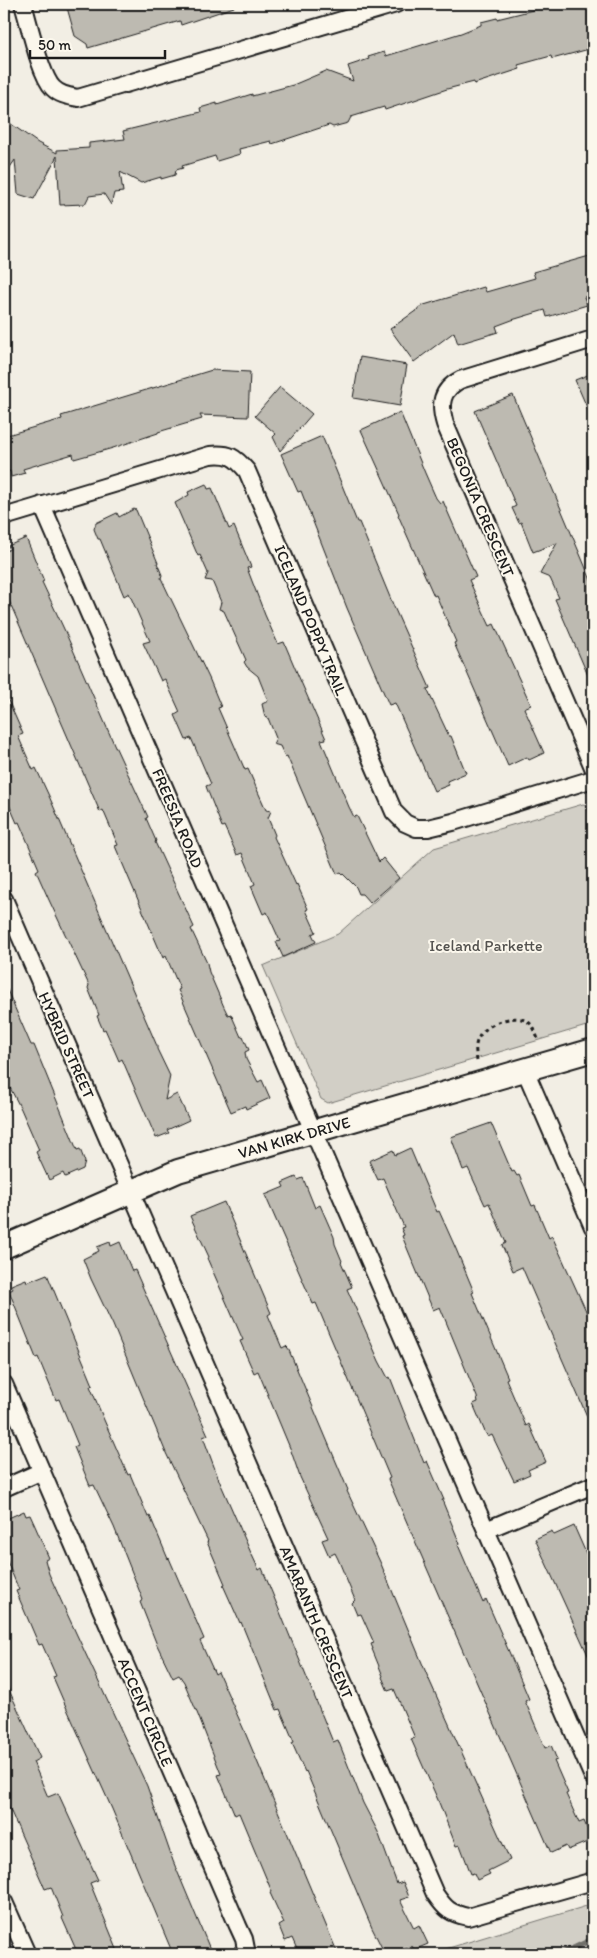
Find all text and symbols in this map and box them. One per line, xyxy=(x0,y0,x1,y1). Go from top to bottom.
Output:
scale bar xyxy=(30,28,165,60)
text: 50 m xyxy=(38,36,71,54)
street label: BEGONIA CRESCENT xyxy=(443,435,518,580)
street label: ICELAND POPPY TRAIL xyxy=(270,542,351,698)
street label: FREESIA ROAD xyxy=(148,766,207,871)
park label: Iceland Parkette xyxy=(429,936,543,955)
street label: HYBRID STREET xyxy=(35,989,99,1101)
street label: VAN KIRK DRIVE xyxy=(236,1112,353,1163)
street label: AMARANTH CRESCENT xyxy=(276,1543,357,1702)
street label: ACCENT CIRCLE xyxy=(114,1655,177,1770)

